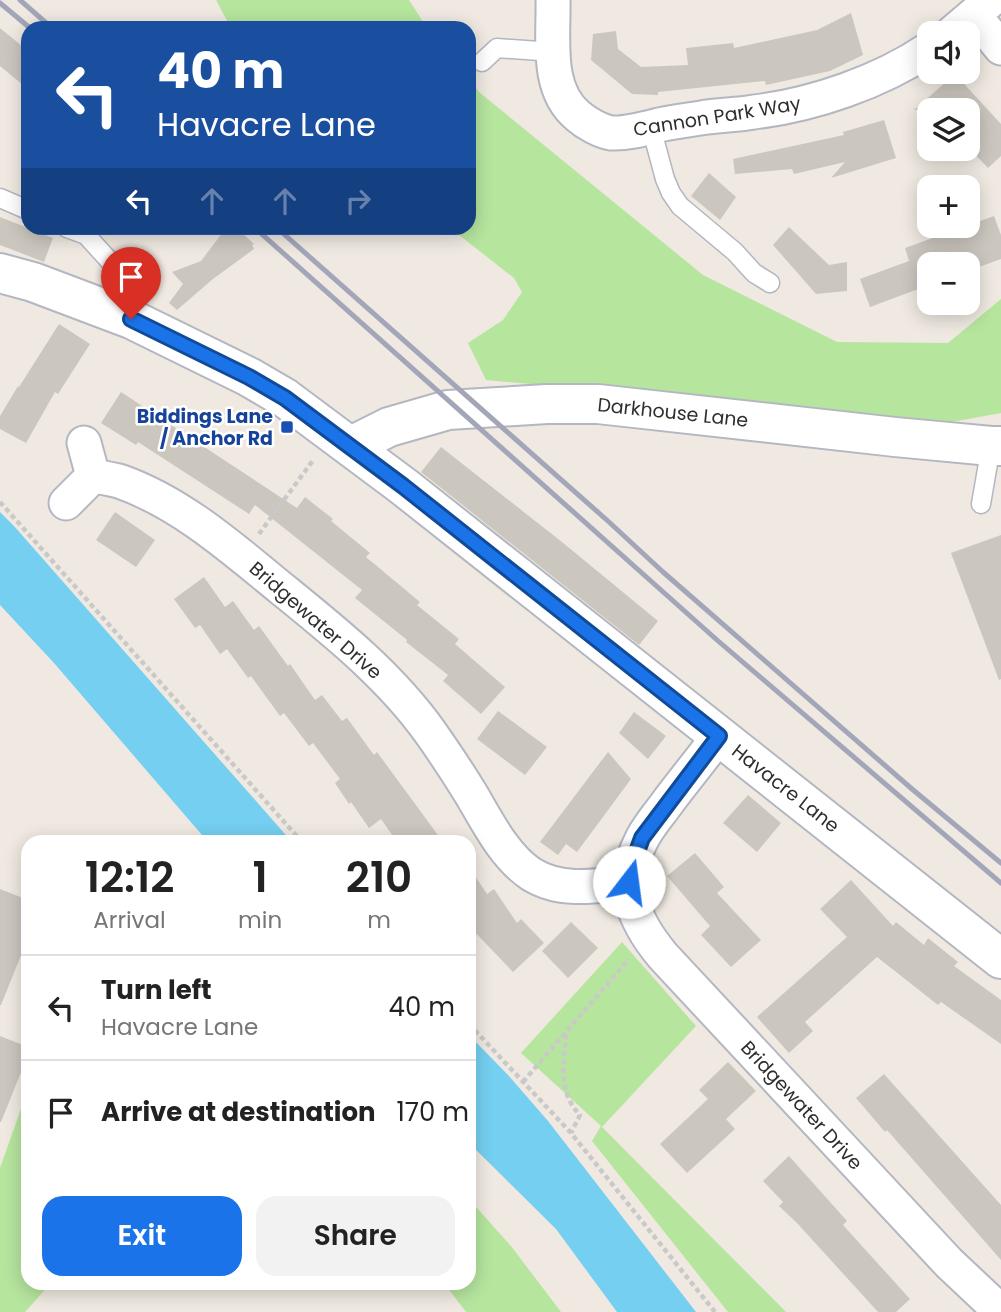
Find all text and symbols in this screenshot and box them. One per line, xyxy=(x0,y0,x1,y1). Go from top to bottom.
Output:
map controls xyxy=(917,21,980,315)
button: sound xyxy=(917,21,980,84)
text: 40 m xyxy=(157,37,284,105)
icon: left xyxy=(42,49,133,140)
street label: Cannon Park Way xyxy=(631,90,803,143)
button: layers xyxy=(917,98,980,161)
text: Havacre Lane xyxy=(157,102,376,147)
button: + xyxy=(917,175,980,238)
icon: left xyxy=(120,182,158,220)
icon: ahead xyxy=(193,182,231,220)
icon: ahead xyxy=(266,182,304,220)
icon: right xyxy=(339,182,377,220)
pin xyxy=(101,247,161,319)
button: − xyxy=(917,252,980,315)
icon: arrive xyxy=(112,258,150,296)
street label: Darkhouse Lane xyxy=(596,391,750,434)
place label: Biddings Lane / Anchor Rd xyxy=(137,403,273,452)
marker: Biddings Lane / Anchor Rd xyxy=(279,419,295,435)
street label: Bridgewater Drive xyxy=(243,555,388,686)
street label: Havacre Lane xyxy=(726,738,845,839)
position arrow xyxy=(592,845,666,919)
text: 12:12 xyxy=(85,848,174,907)
text: 1 xyxy=(252,848,268,907)
text: 210 xyxy=(346,848,412,907)
text: Arrival xyxy=(93,904,166,936)
text: min xyxy=(238,904,282,936)
text: m xyxy=(367,904,391,936)
text: Turn left xyxy=(101,972,212,1008)
icon: left xyxy=(42,989,80,1027)
text: 40 m xyxy=(389,989,455,1025)
text: Havacre Lane xyxy=(101,1011,258,1043)
street label: Bridgewater Drive xyxy=(735,1035,869,1176)
icon: arrive xyxy=(42,1094,80,1132)
text: Arrive at destination xyxy=(101,1094,376,1130)
text: 170 m xyxy=(397,1094,469,1130)
button: Exit xyxy=(42,1196,242,1276)
button: Share xyxy=(256,1196,455,1276)

